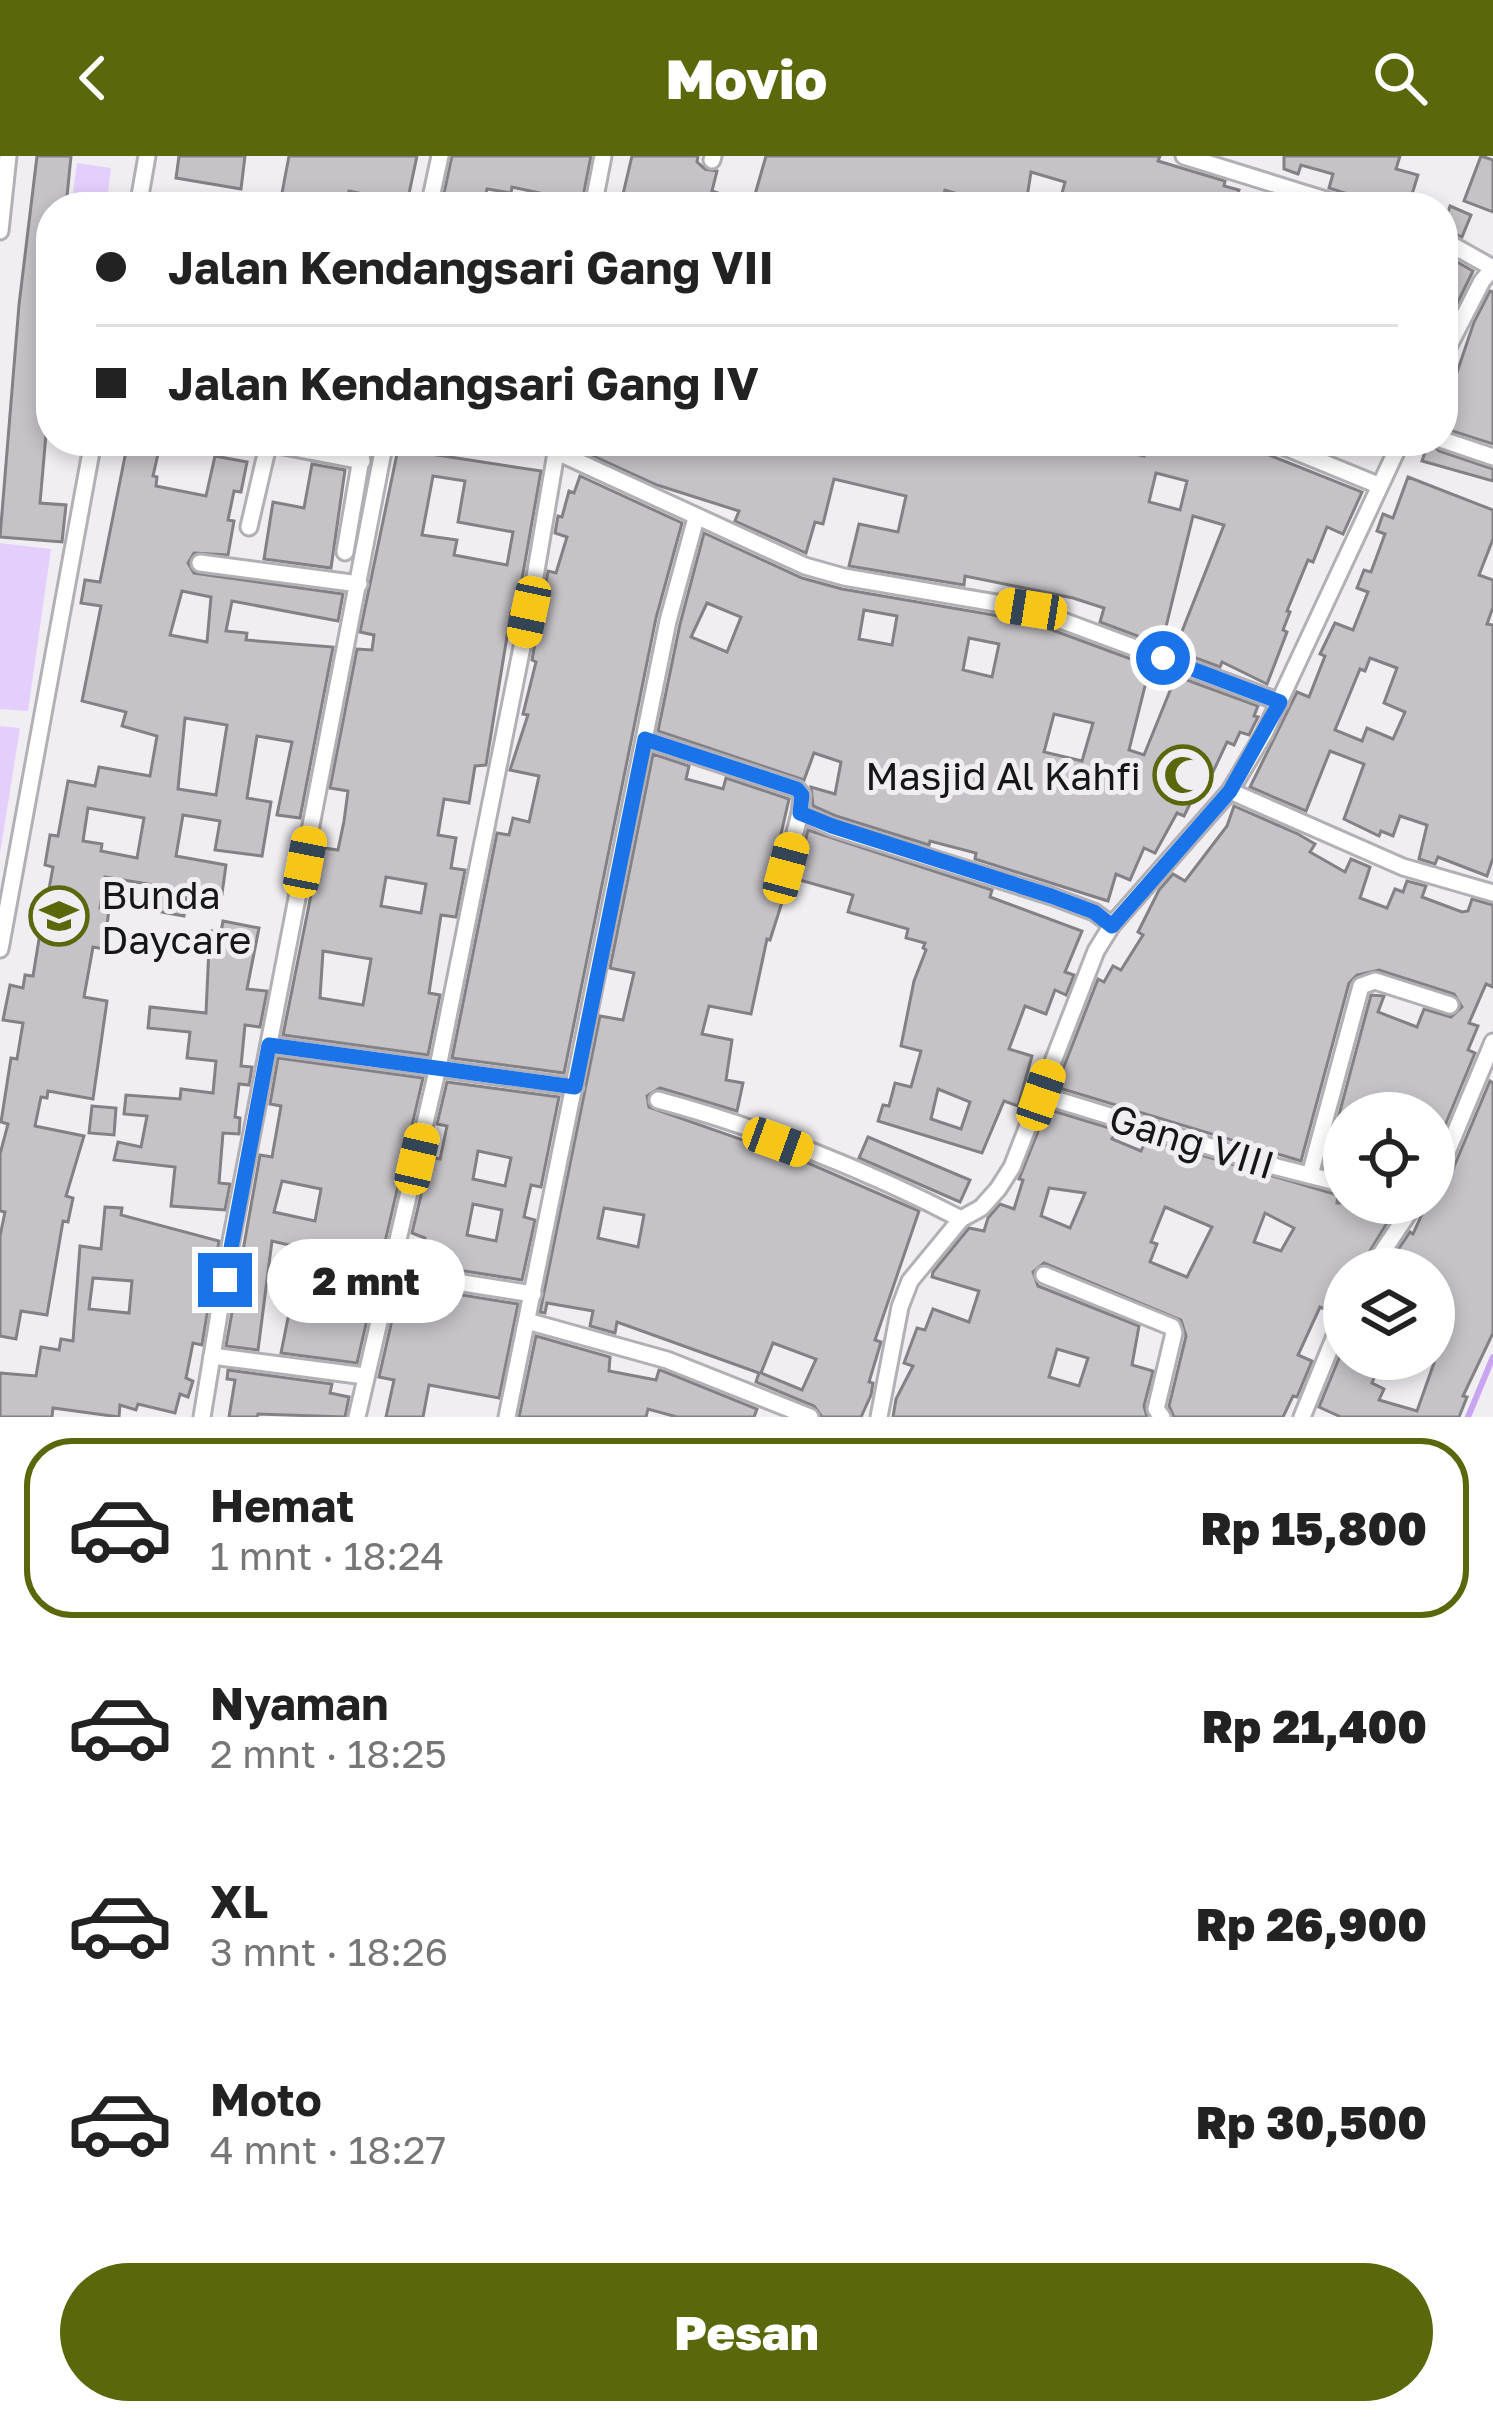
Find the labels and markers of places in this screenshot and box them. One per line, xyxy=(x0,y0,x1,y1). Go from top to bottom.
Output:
mosque icon: Masjid Al Kahfi xyxy=(1152,744,1214,806)
place label: Masjid Al Kahfi xyxy=(865,752,1141,799)
place label: Bunda Daycare xyxy=(101,871,251,963)
school or university icon: Bunda Daycare xyxy=(28,885,90,947)

